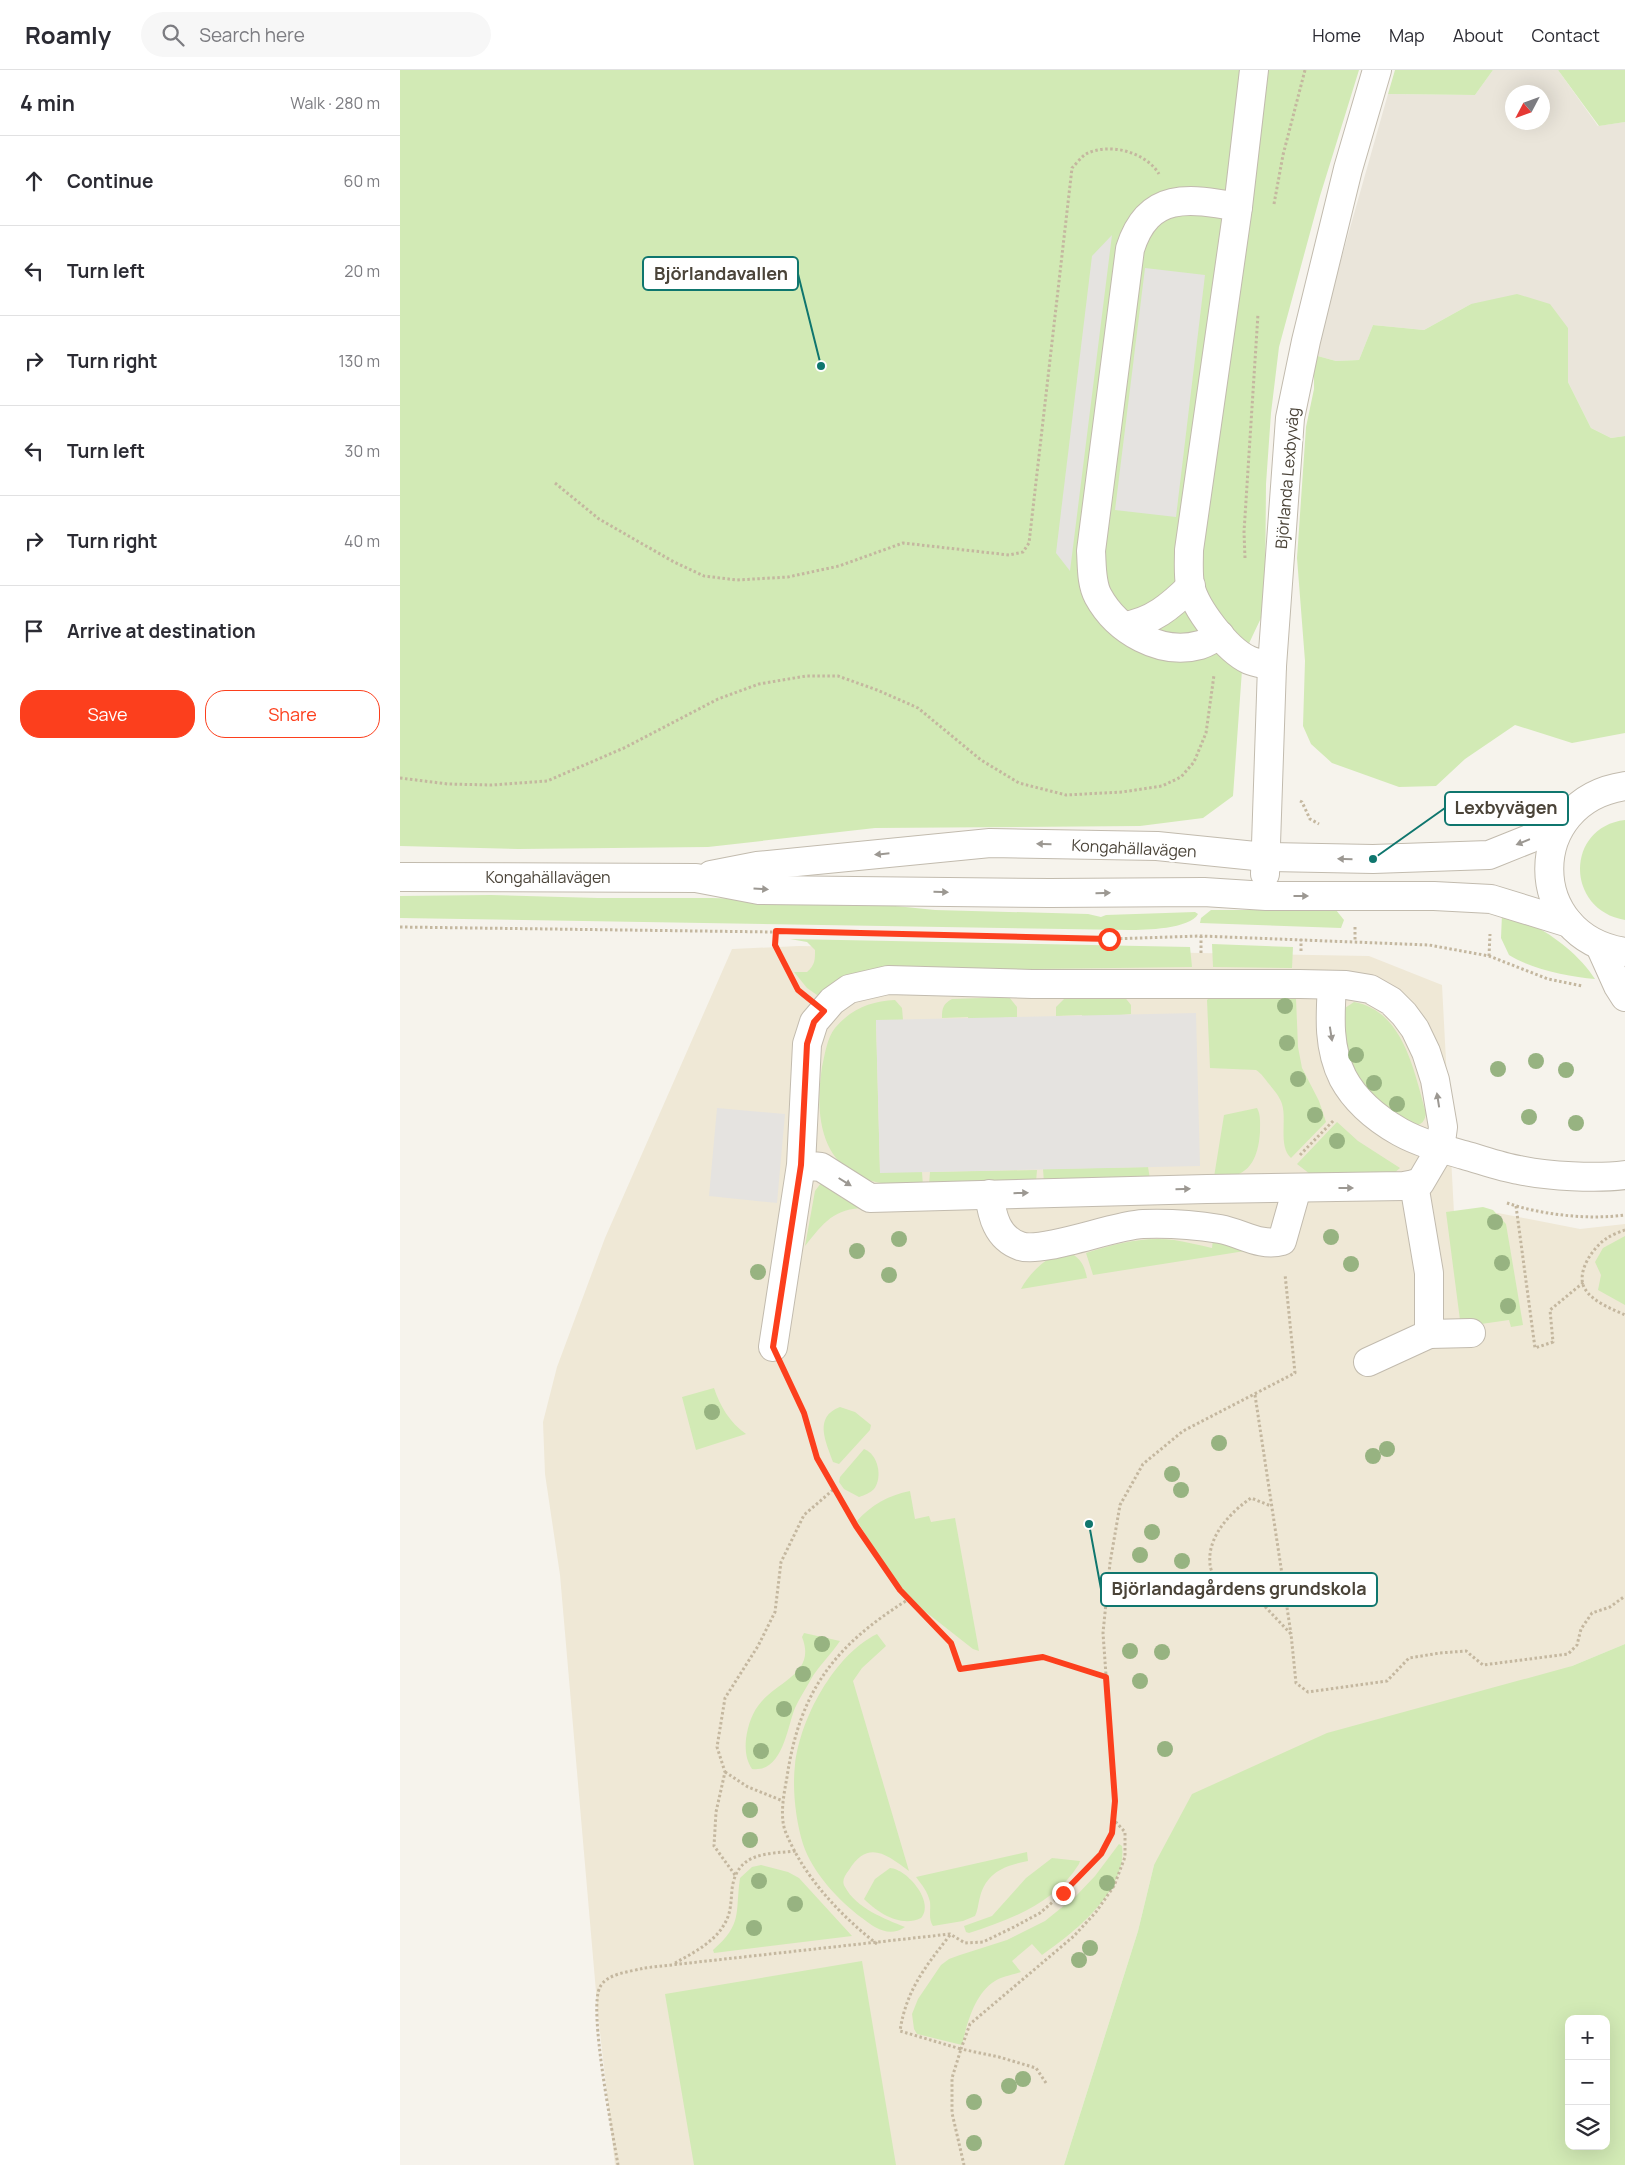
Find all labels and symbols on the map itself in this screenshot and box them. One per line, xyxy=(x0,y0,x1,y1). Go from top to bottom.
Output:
north arrow xyxy=(1505,85,1550,130)
callout: Björlandavallen xyxy=(643,257,798,290)
text: Björlandavallen xyxy=(654,261,788,285)
street label: Björlanda Lexbyväg xyxy=(1270,406,1304,550)
callout: Lexbyvägen xyxy=(1445,792,1568,825)
text: Lexbyvägen xyxy=(1454,795,1558,819)
street label: Kongahällavägen xyxy=(1071,834,1197,862)
one-way arrow xyxy=(1516,838,1530,846)
one-way arrow xyxy=(1035,840,1051,848)
one-way arrow xyxy=(873,850,889,858)
one-way arrow xyxy=(1337,855,1353,863)
street label: Kongahällavägen xyxy=(485,866,611,888)
one-way arrow xyxy=(753,886,769,894)
one-way arrow xyxy=(933,888,949,896)
one-way arrow xyxy=(1096,889,1112,897)
one-way arrow xyxy=(1293,892,1309,900)
route start xyxy=(1098,928,1121,951)
one-way arrow xyxy=(1327,1026,1335,1042)
one-way arrow xyxy=(1434,1092,1442,1108)
one-way arrow xyxy=(839,1178,852,1187)
one-way arrow xyxy=(1338,1184,1354,1192)
one-way arrow xyxy=(1175,1185,1191,1193)
one-way arrow xyxy=(1013,1189,1029,1197)
callout: Björlandagårdens grundskola xyxy=(1101,1573,1377,1606)
text: Björlandagårdens grundskola xyxy=(1111,1576,1367,1600)
route end xyxy=(1052,1882,1075,1905)

